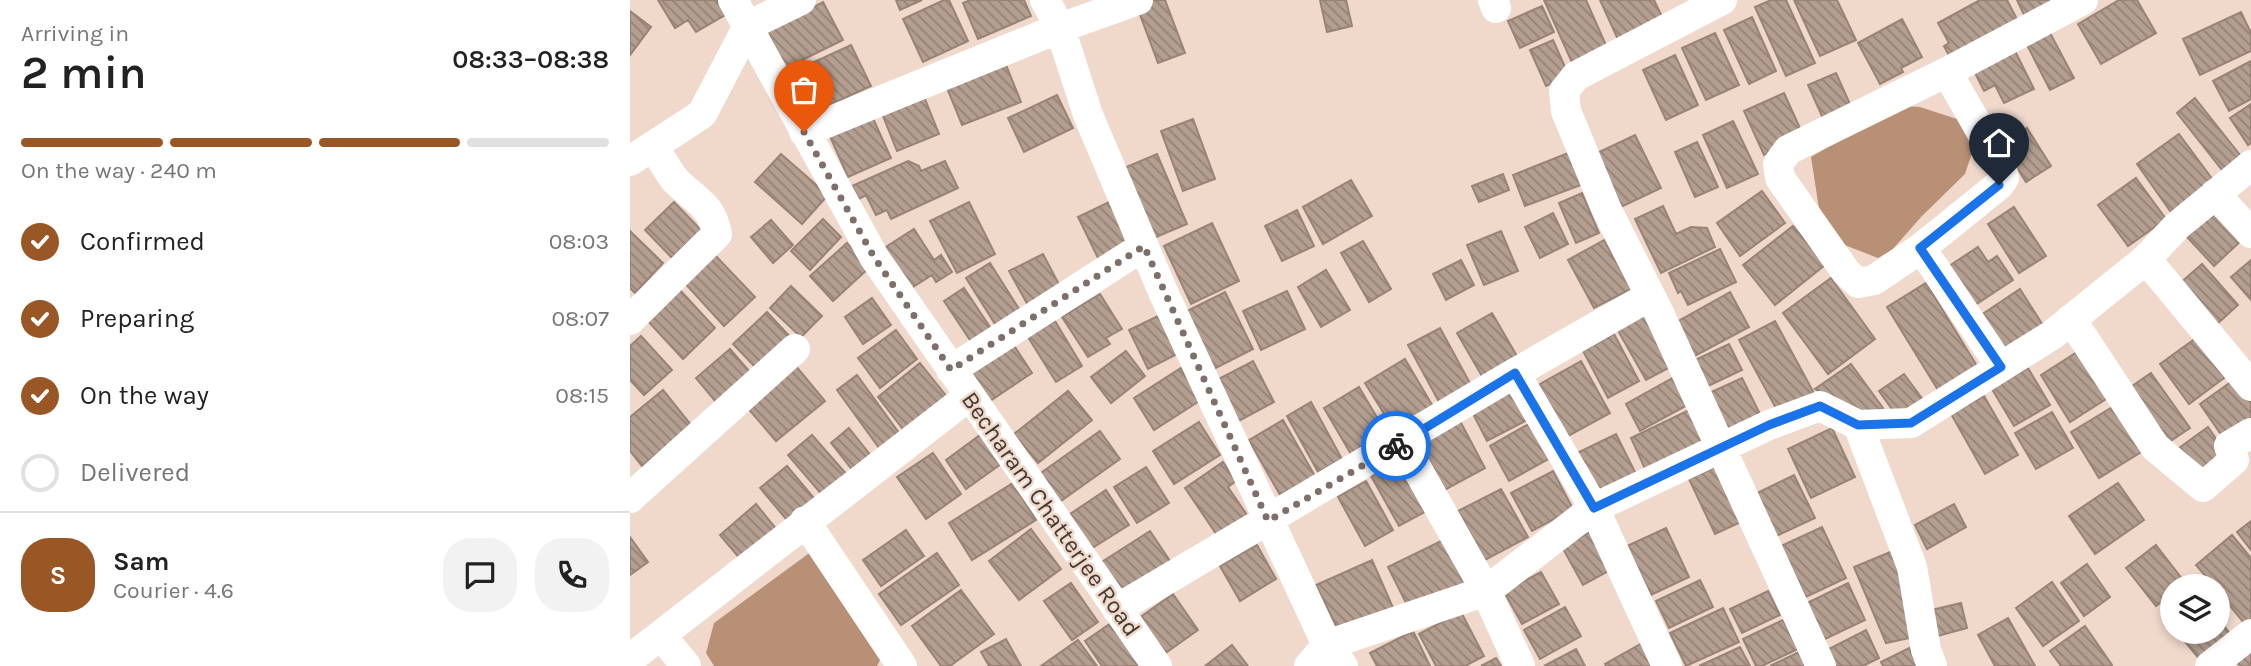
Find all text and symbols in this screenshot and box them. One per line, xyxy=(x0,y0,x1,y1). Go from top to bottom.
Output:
text: Arriving in xyxy=(21,20,129,47)
text: 08:33–08:38 xyxy=(452,44,609,75)
text: 2 min xyxy=(21,46,147,100)
pin xyxy=(774,60,834,132)
icon: bag xyxy=(785,71,823,109)
pin xyxy=(1969,113,2029,185)
icon: home xyxy=(1980,124,2018,162)
text: On the way · 240 m xyxy=(21,157,217,184)
icon: check xyxy=(21,223,59,261)
text: Confirmed xyxy=(80,226,205,257)
text: 08:03 xyxy=(549,228,609,255)
icon: check xyxy=(21,300,59,338)
text: Preparing xyxy=(80,303,194,334)
text: 08:07 xyxy=(551,305,609,332)
icon: check xyxy=(21,377,59,415)
text: On the way xyxy=(80,380,209,411)
text: 08:15 xyxy=(555,382,609,409)
street label: Becharam Chatterjee Road xyxy=(956,386,1146,642)
courier xyxy=(1361,411,1431,481)
icon: bike xyxy=(1377,427,1415,465)
text: Delivered xyxy=(80,457,190,488)
button: chat xyxy=(443,538,517,612)
button: phone xyxy=(535,538,609,612)
text: Sam xyxy=(113,546,169,577)
text: S xyxy=(50,560,66,591)
map controls xyxy=(2160,574,2230,644)
button: layers xyxy=(2160,574,2230,644)
text: Courier · 4.6 xyxy=(113,577,234,604)

